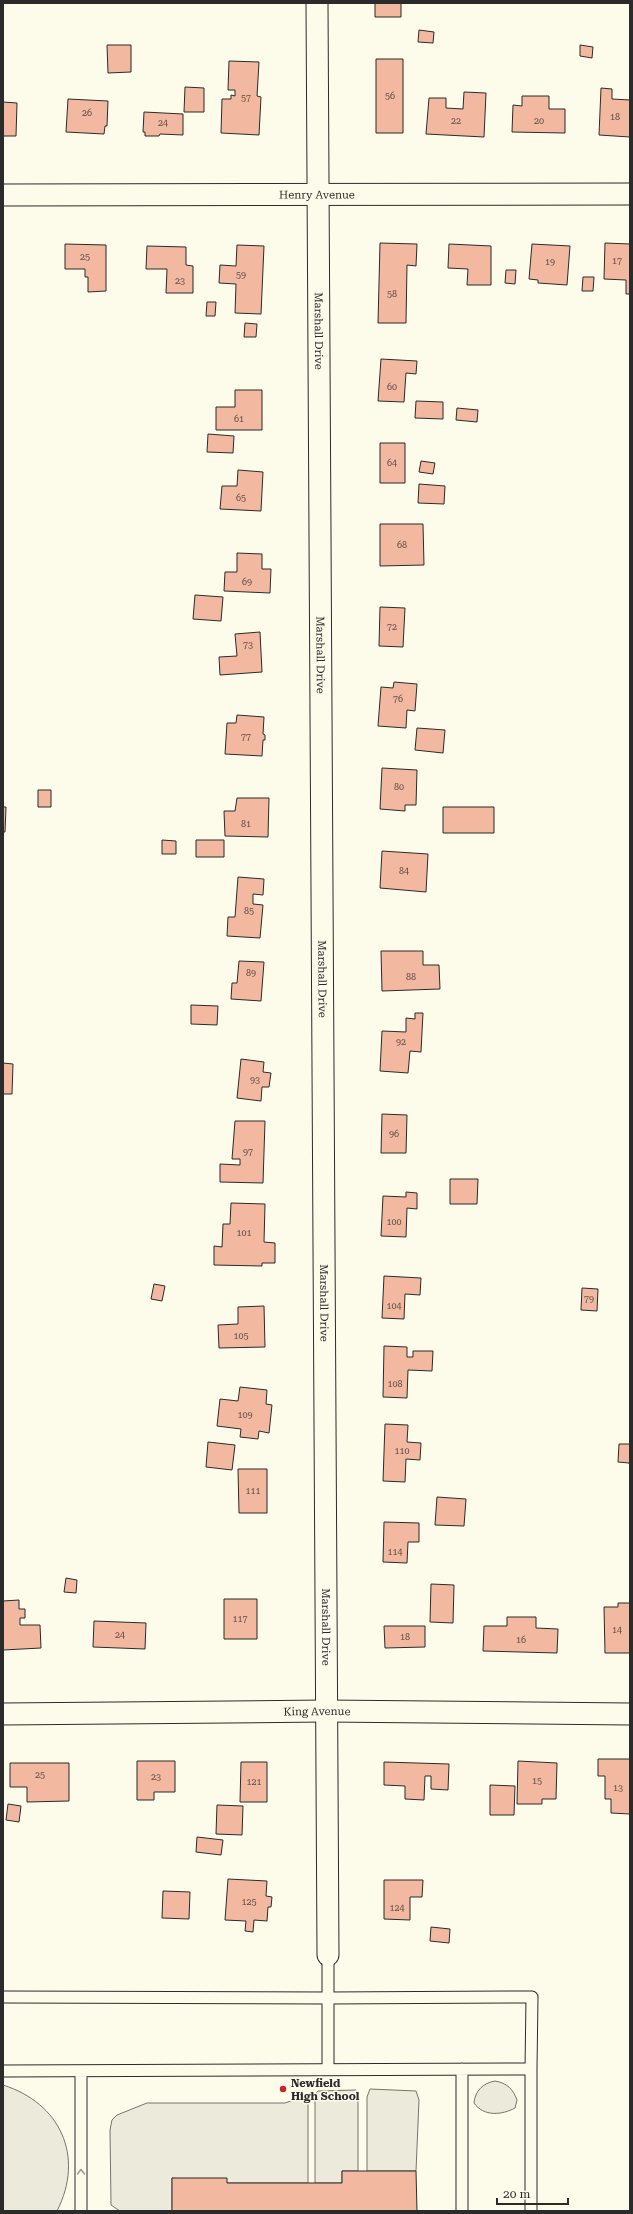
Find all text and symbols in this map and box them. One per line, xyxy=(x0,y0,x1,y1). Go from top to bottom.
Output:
house number: 56 xyxy=(385,91,395,101)
house number: 57 xyxy=(241,93,251,103)
house number: 26 xyxy=(82,108,92,118)
house number: 18 xyxy=(610,112,620,122)
house number: 22 xyxy=(451,116,461,126)
house number: 20 xyxy=(534,116,544,126)
house number: 24 xyxy=(158,118,168,128)
street label: Henry Avenue xyxy=(279,188,355,201)
house number: 25 xyxy=(80,252,90,262)
house number: 17 xyxy=(612,256,622,266)
house number: 19 xyxy=(545,257,555,267)
house number: 59 xyxy=(236,270,246,280)
house number: 23 xyxy=(175,276,185,286)
house number: 58 xyxy=(387,289,397,299)
street label: Marshall Drive xyxy=(312,292,326,370)
house number: 60 xyxy=(387,382,397,392)
house number: 61 xyxy=(234,414,244,424)
house number: 64 xyxy=(387,458,397,468)
house number: 65 xyxy=(236,493,246,503)
house number: 68 xyxy=(397,540,407,550)
house number: 69 xyxy=(242,577,252,587)
street label: Marshall Drive xyxy=(314,616,327,694)
house number: 72 xyxy=(387,622,397,632)
house number: 73 xyxy=(243,640,253,650)
house number: 76 xyxy=(393,694,403,704)
house number: 77 xyxy=(241,732,251,742)
house number: 80 xyxy=(394,782,404,792)
house number: 81 xyxy=(241,819,251,829)
house number: 84 xyxy=(399,866,409,876)
house number: 85 xyxy=(244,906,254,916)
street label: Marshall Drive xyxy=(316,940,329,1018)
house number: 89 xyxy=(246,968,256,978)
house number: 88 xyxy=(406,972,416,982)
house number: 92 xyxy=(396,1037,406,1047)
house number: 93 xyxy=(250,1075,260,1085)
house number: 96 xyxy=(389,1129,399,1139)
house number: 97 xyxy=(243,1147,253,1157)
house number: 100 xyxy=(386,1217,402,1227)
house number: 101 xyxy=(236,1228,252,1238)
street label: Marshall Drive xyxy=(318,1264,331,1342)
house number: 79 xyxy=(584,1294,594,1304)
house number: 104 xyxy=(386,1301,402,1311)
house number: 105 xyxy=(233,1331,249,1341)
house number: 108 xyxy=(387,1379,403,1389)
house number: 109 xyxy=(237,1410,253,1420)
house number: 110 xyxy=(394,1446,410,1456)
house number: 111 xyxy=(245,1486,261,1496)
house number: 114 xyxy=(387,1547,403,1557)
street label: Marshall Drive xyxy=(319,1588,333,1666)
house number: 117 xyxy=(232,1614,248,1624)
house number: 14 xyxy=(612,1625,622,1635)
house number: 24 xyxy=(115,1630,125,1640)
house number: 18 xyxy=(400,1632,410,1642)
house number: 16 xyxy=(516,1635,526,1645)
street label: King Avenue xyxy=(283,1704,351,1718)
house number: 25 xyxy=(35,1770,45,1780)
house number: 23 xyxy=(151,1772,161,1782)
house number: 15 xyxy=(532,1776,542,1786)
house number: 121 xyxy=(246,1777,262,1787)
house number: 13 xyxy=(613,1783,623,1793)
house number: 125 xyxy=(241,1897,257,1907)
house number: 124 xyxy=(389,1903,405,1913)
place label: Newfield High School xyxy=(291,2077,360,2103)
marker: Newfield High School xyxy=(278,2084,288,2094)
one-way arrow xyxy=(77,2169,85,2175)
scale bar xyxy=(497,2180,568,2206)
text: 20 m xyxy=(503,2187,530,2201)

